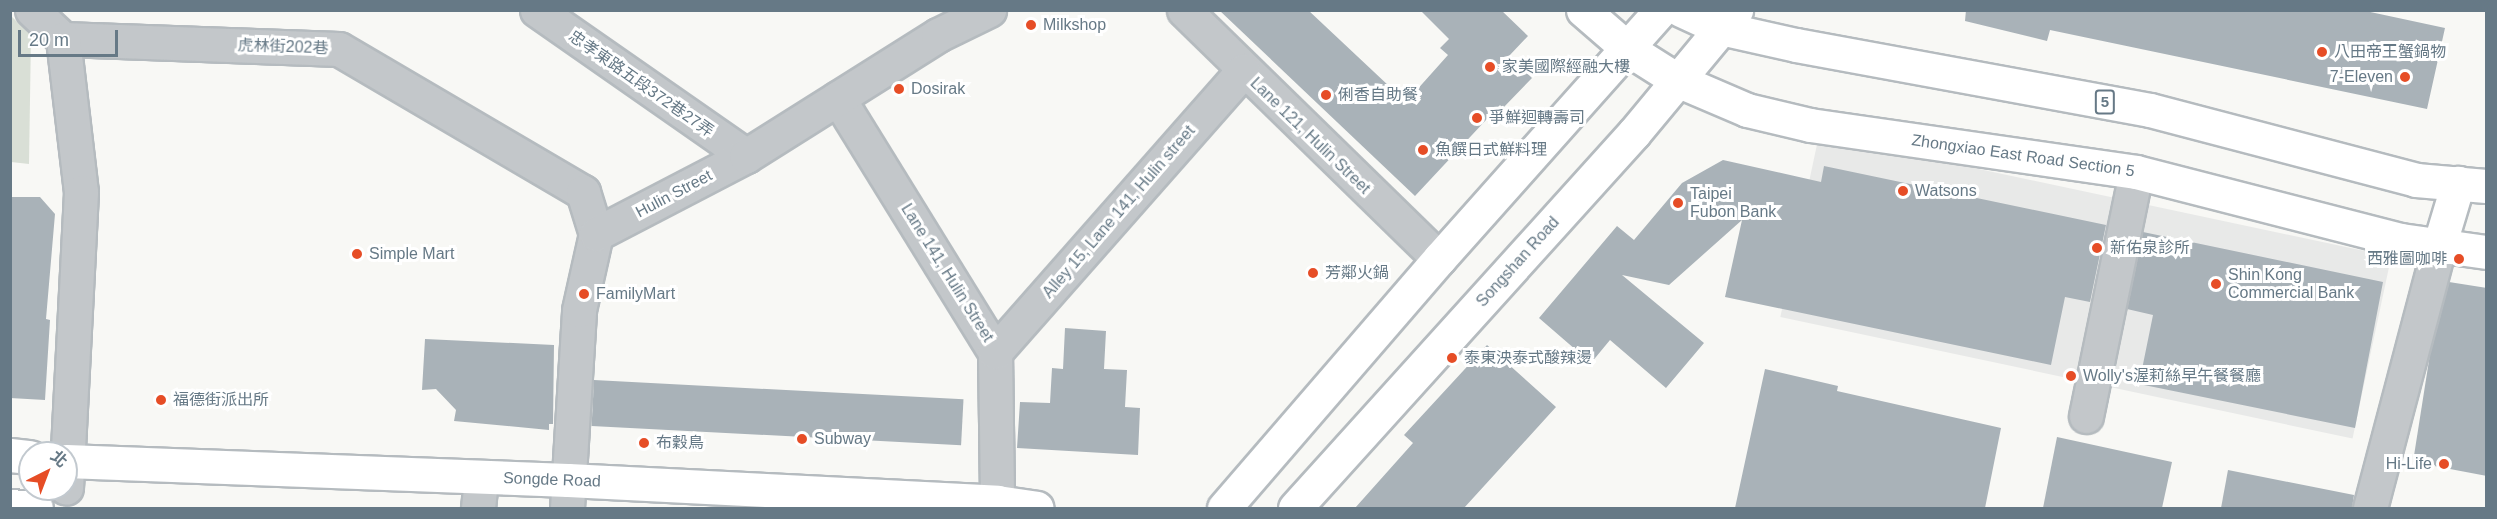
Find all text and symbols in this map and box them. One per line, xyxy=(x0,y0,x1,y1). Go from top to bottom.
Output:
place label: Milkshop xyxy=(1043,15,1106,35)
scale bar xyxy=(21,18,122,56)
marker: Milkshop xyxy=(1024,18,1038,32)
street label: 忠孝東路五段372巷27弄 xyxy=(565,27,717,141)
text: 20 m xyxy=(29,30,69,50)
street label: 虎林街202巷 xyxy=(237,36,329,58)
place label: 八田帝王蟹鍋物 xyxy=(2334,42,2446,62)
marker: 八田帝王蟹鍋物 xyxy=(2315,45,2329,59)
place label: 家美國際經融大樓 xyxy=(1502,57,1630,77)
marker: 家美國際經融大樓 xyxy=(1483,60,1497,74)
place label: 7-Eleven xyxy=(2330,67,2393,87)
marker: 7-Eleven xyxy=(2398,70,2412,84)
street label: Lane 121, Hulin Street xyxy=(1246,74,1374,198)
place label: Dosirak xyxy=(911,79,965,99)
marker: Dosirak xyxy=(892,82,906,96)
place label: 俐香自助餐 xyxy=(1338,85,1418,105)
marker: 俐香自助餐 xyxy=(1319,88,1333,102)
road number: 5 xyxy=(2094,90,2116,114)
place label: 爭鮮迴轉壽司 xyxy=(1489,108,1585,128)
marker: 爭鮮迴轉壽司 xyxy=(1470,111,1484,125)
street label: Alley 15, Lane 141, Hulin street xyxy=(1039,122,1199,302)
street label: Zhongxiao East Road Section 5 xyxy=(1910,131,2136,181)
place label: 魚饌日式鮮料理 xyxy=(1435,140,1547,160)
marker: 魚饌日式鮮料理 xyxy=(1416,143,1430,157)
street label: Hulin Street xyxy=(633,166,715,222)
place label: Watsons xyxy=(1915,181,1977,201)
place label: Taipei Fubon Bank xyxy=(1690,184,1776,222)
marker: Watsons xyxy=(1896,184,1910,198)
marker: Taipei Fubon Bank xyxy=(1671,196,1685,210)
street label: Lane 141, Hulin Street xyxy=(897,200,997,346)
street label: Songshan Road xyxy=(1472,213,1564,311)
place label: 新佑泉診所 xyxy=(2110,238,2190,258)
marker: 新佑泉診所 xyxy=(2088,239,2106,257)
place label: Simple Mart xyxy=(369,244,454,264)
marker: Simple Mart xyxy=(350,247,364,261)
place label: 西雅圖咖啡 xyxy=(2367,249,2447,269)
marker: 西雅圖咖啡 xyxy=(2452,252,2466,266)
place label: 芳鄰火鍋 xyxy=(1325,263,1389,283)
place label: Shin Kong Commercial Bank xyxy=(2228,265,2354,303)
marker: 芳鄰火鍋 xyxy=(1306,266,1320,280)
marker: Shin Kong Commercial Bank xyxy=(2209,277,2223,291)
place label: FamilyMart xyxy=(596,284,675,304)
marker: FamilyMart xyxy=(577,287,591,301)
place label: 泰東泱泰式酸辣燙 xyxy=(1464,348,1592,368)
marker: 泰東泱泰式酸辣燙 xyxy=(1445,351,1459,365)
place label: Wolly's渥莉絲早午餐餐廳 xyxy=(2083,366,2261,386)
marker: Wolly's渥莉絲早午餐餐廳 xyxy=(2064,369,2078,383)
place label: 福德街派出所 xyxy=(173,390,269,410)
marker: 福德街派出所 xyxy=(154,393,168,407)
place label: Subway xyxy=(814,429,871,449)
marker: Subway xyxy=(795,432,809,446)
place label: 布穀鳥 xyxy=(656,433,704,453)
marker: 布穀鳥 xyxy=(637,436,651,450)
north arrow xyxy=(18,441,78,501)
text: 北 xyxy=(47,447,71,470)
place label: Hi-Life xyxy=(2386,454,2432,474)
marker: Hi-Life xyxy=(2437,457,2451,471)
street label: Songde Road xyxy=(503,469,601,491)

